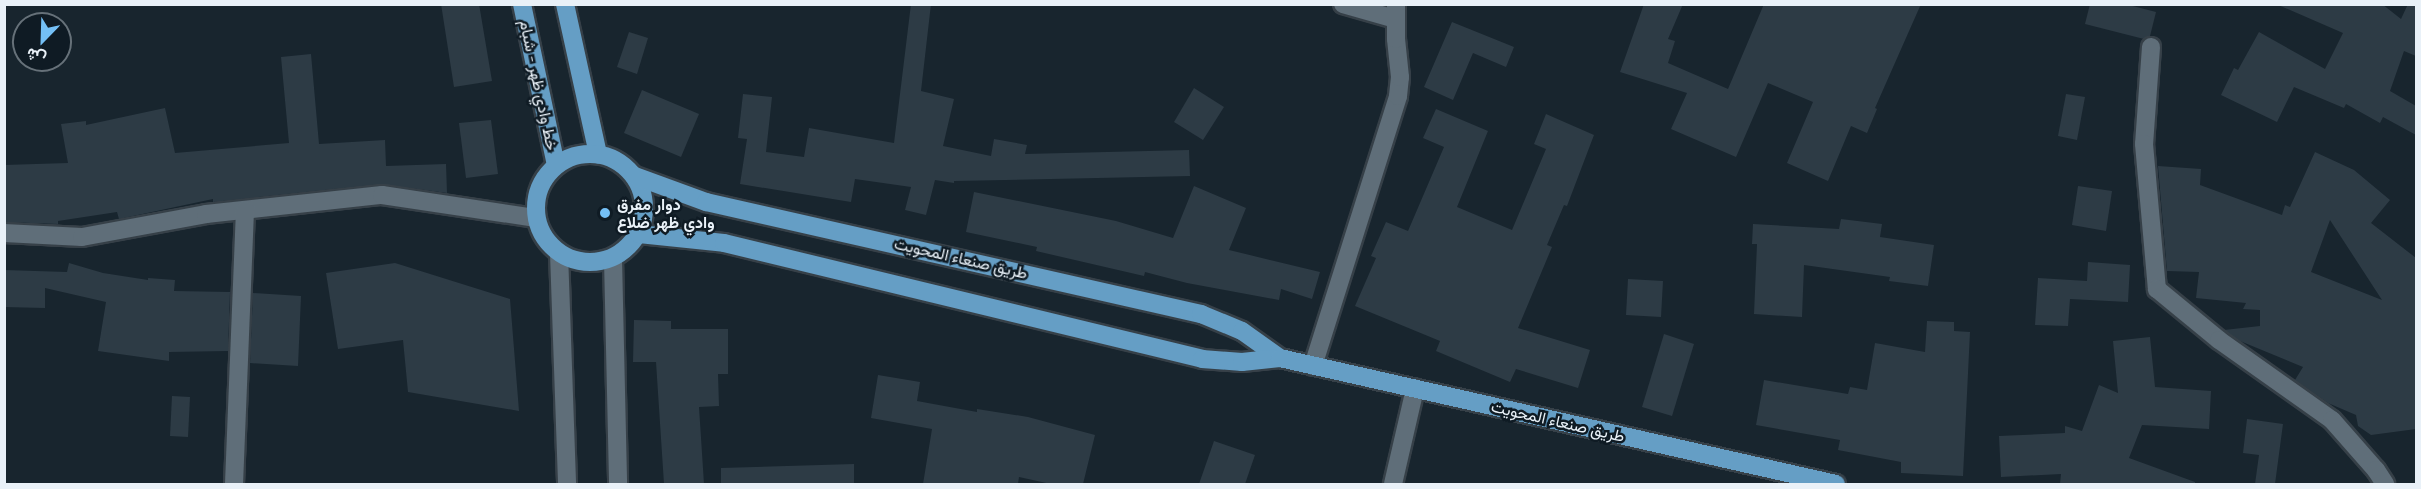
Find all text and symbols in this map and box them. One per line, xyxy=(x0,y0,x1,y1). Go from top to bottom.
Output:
north arrow xyxy=(12,12,72,72)
street label: خط وادي ظهر - شبام xyxy=(516,18,562,152)
text: ش xyxy=(23,44,49,70)
place label: دوار مفرق وادي ظهر ضلاع xyxy=(617,194,715,232)
marker: دوار مفرق وادي ظهر ضلاع xyxy=(598,206,612,220)
street label: طريق صنعاء المحويت xyxy=(892,233,1030,283)
street label: طريق صنعاء المحويت xyxy=(1489,396,1627,446)

